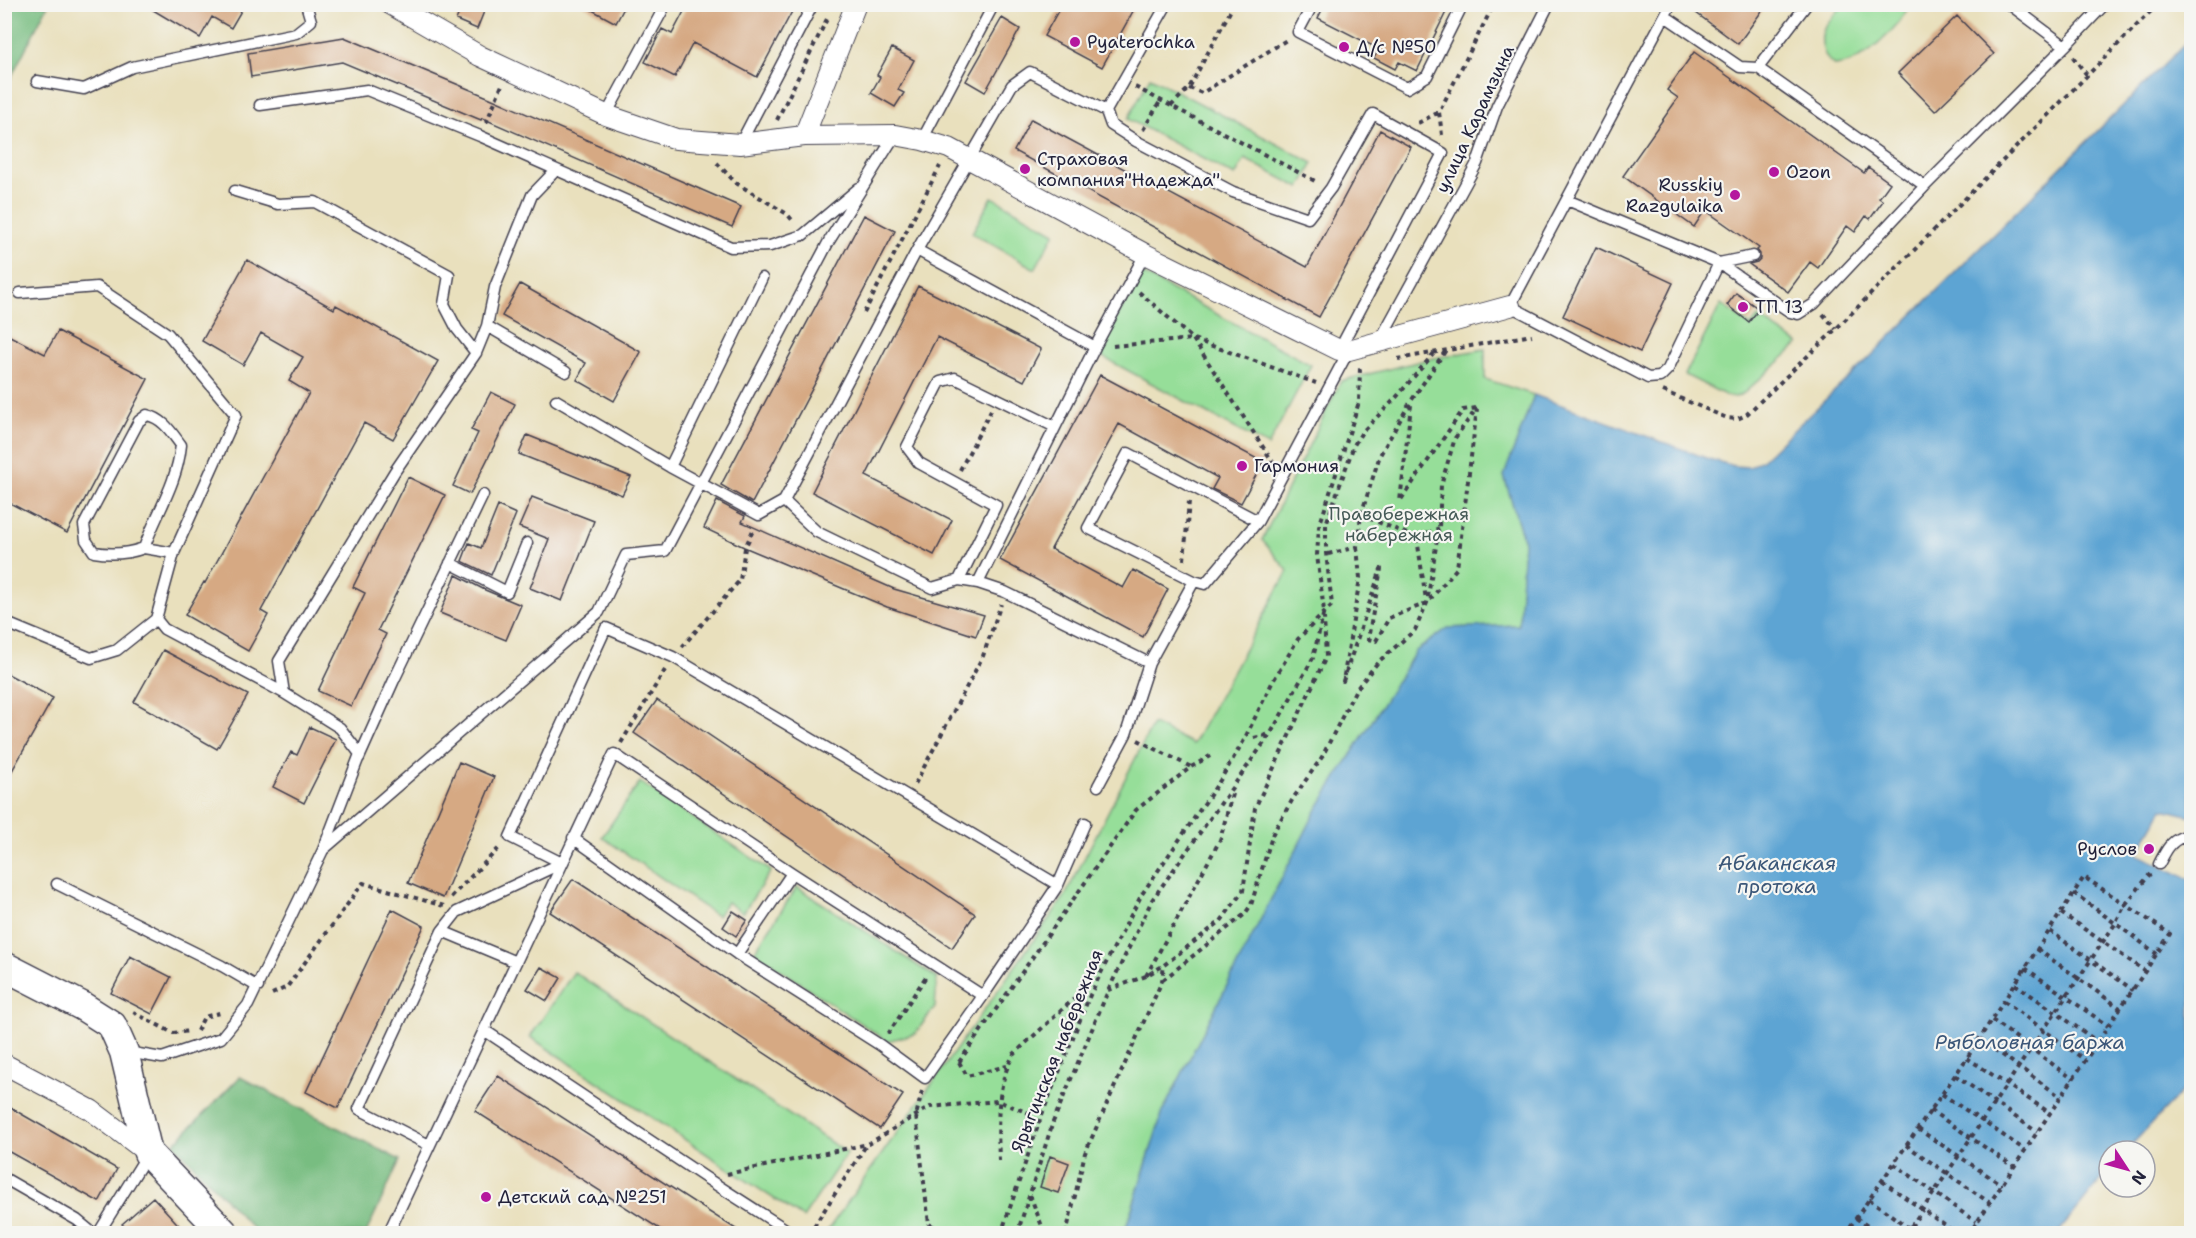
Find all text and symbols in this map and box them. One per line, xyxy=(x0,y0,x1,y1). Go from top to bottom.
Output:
place label: Pyaterochka xyxy=(1087,30,1195,54)
marker: Pyaterochka xyxy=(1068,35,1082,49)
place label: Д/с №50 xyxy=(1356,35,1437,59)
marker: Д/с №50 xyxy=(1337,40,1351,54)
street label: улица Карамзина xyxy=(1430,41,1520,197)
place label: Страховая компания"Надежда" xyxy=(1037,147,1220,192)
place label: Ozon xyxy=(1786,160,1831,184)
marker: Страховая компания"Надежда" xyxy=(1018,162,1032,176)
marker: Ozon xyxy=(1767,165,1781,179)
place label: Russkiy Razgulaika xyxy=(1626,173,1723,218)
marker: Russkiy Razgulaika xyxy=(1728,188,1742,202)
place label: ТП 13 xyxy=(1755,295,1803,319)
marker: ТП 13 xyxy=(1736,300,1750,314)
place label: Гармония xyxy=(1254,454,1339,478)
marker: Гармония xyxy=(1235,459,1249,473)
park label: Правобережная набережная xyxy=(1329,502,1469,547)
place label: Руслов xyxy=(2077,837,2137,861)
marker: Руслов xyxy=(2142,842,2156,856)
water label: Абаканская протока xyxy=(1718,850,1836,899)
street label: Ярыгинская набережная xyxy=(1005,946,1109,1156)
water label: Рыболовная баржа xyxy=(1935,1029,2125,1055)
north arrow xyxy=(2097,1139,2157,1199)
text: N xyxy=(2127,1166,2151,1189)
place label: Детский сад №251 xyxy=(498,1185,667,1209)
marker: Детский сад №251 xyxy=(479,1190,493,1204)

